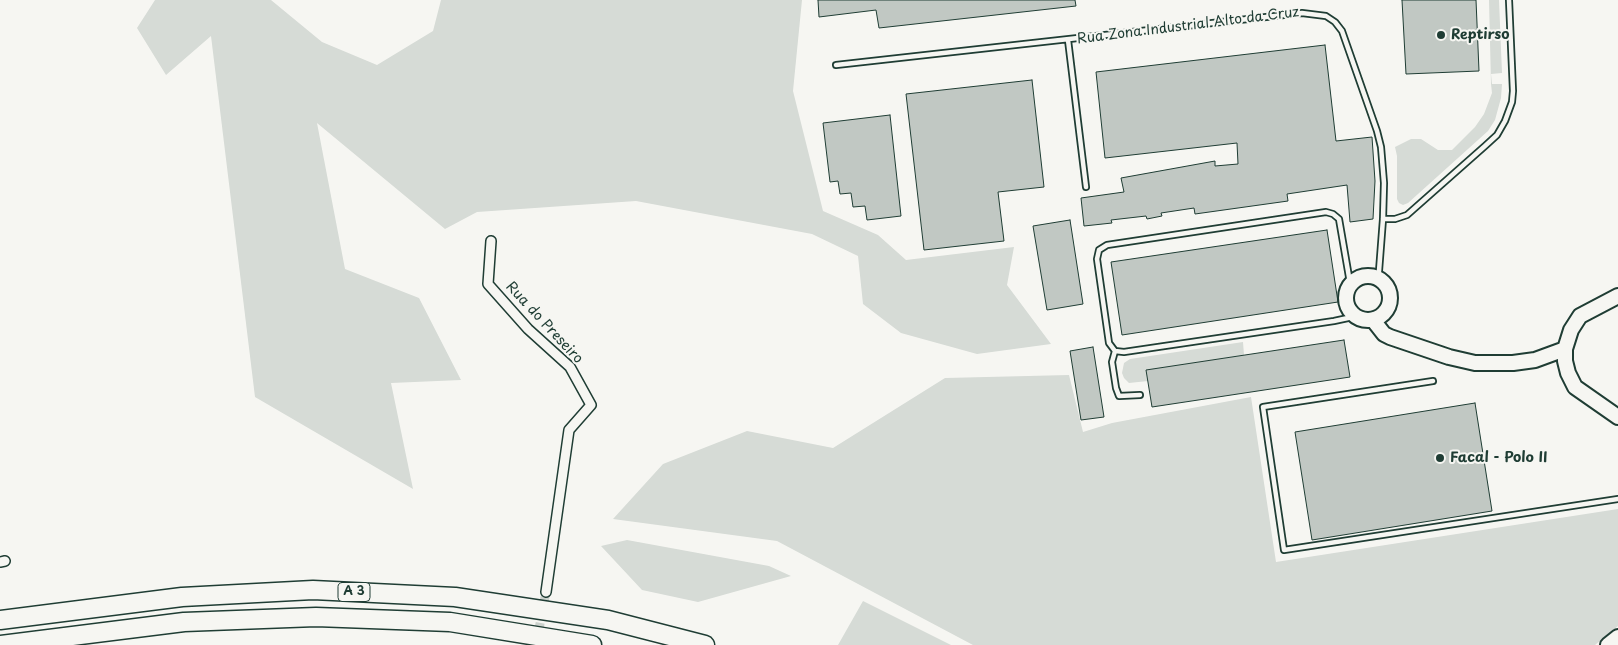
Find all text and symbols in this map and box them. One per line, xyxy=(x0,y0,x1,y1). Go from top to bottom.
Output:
street label: Rua Zona Industrial Alto da Cruz xyxy=(1076,4,1300,48)
place label: Reptirso xyxy=(1451,27,1510,43)
marker: Reptirso xyxy=(1435,29,1447,41)
street label: Rua do Preseiro xyxy=(502,279,586,367)
place label: Facal - Polo II xyxy=(1450,450,1547,466)
marker: Facal - Polo II xyxy=(1434,452,1446,464)
road number: A 3 xyxy=(338,582,370,602)

